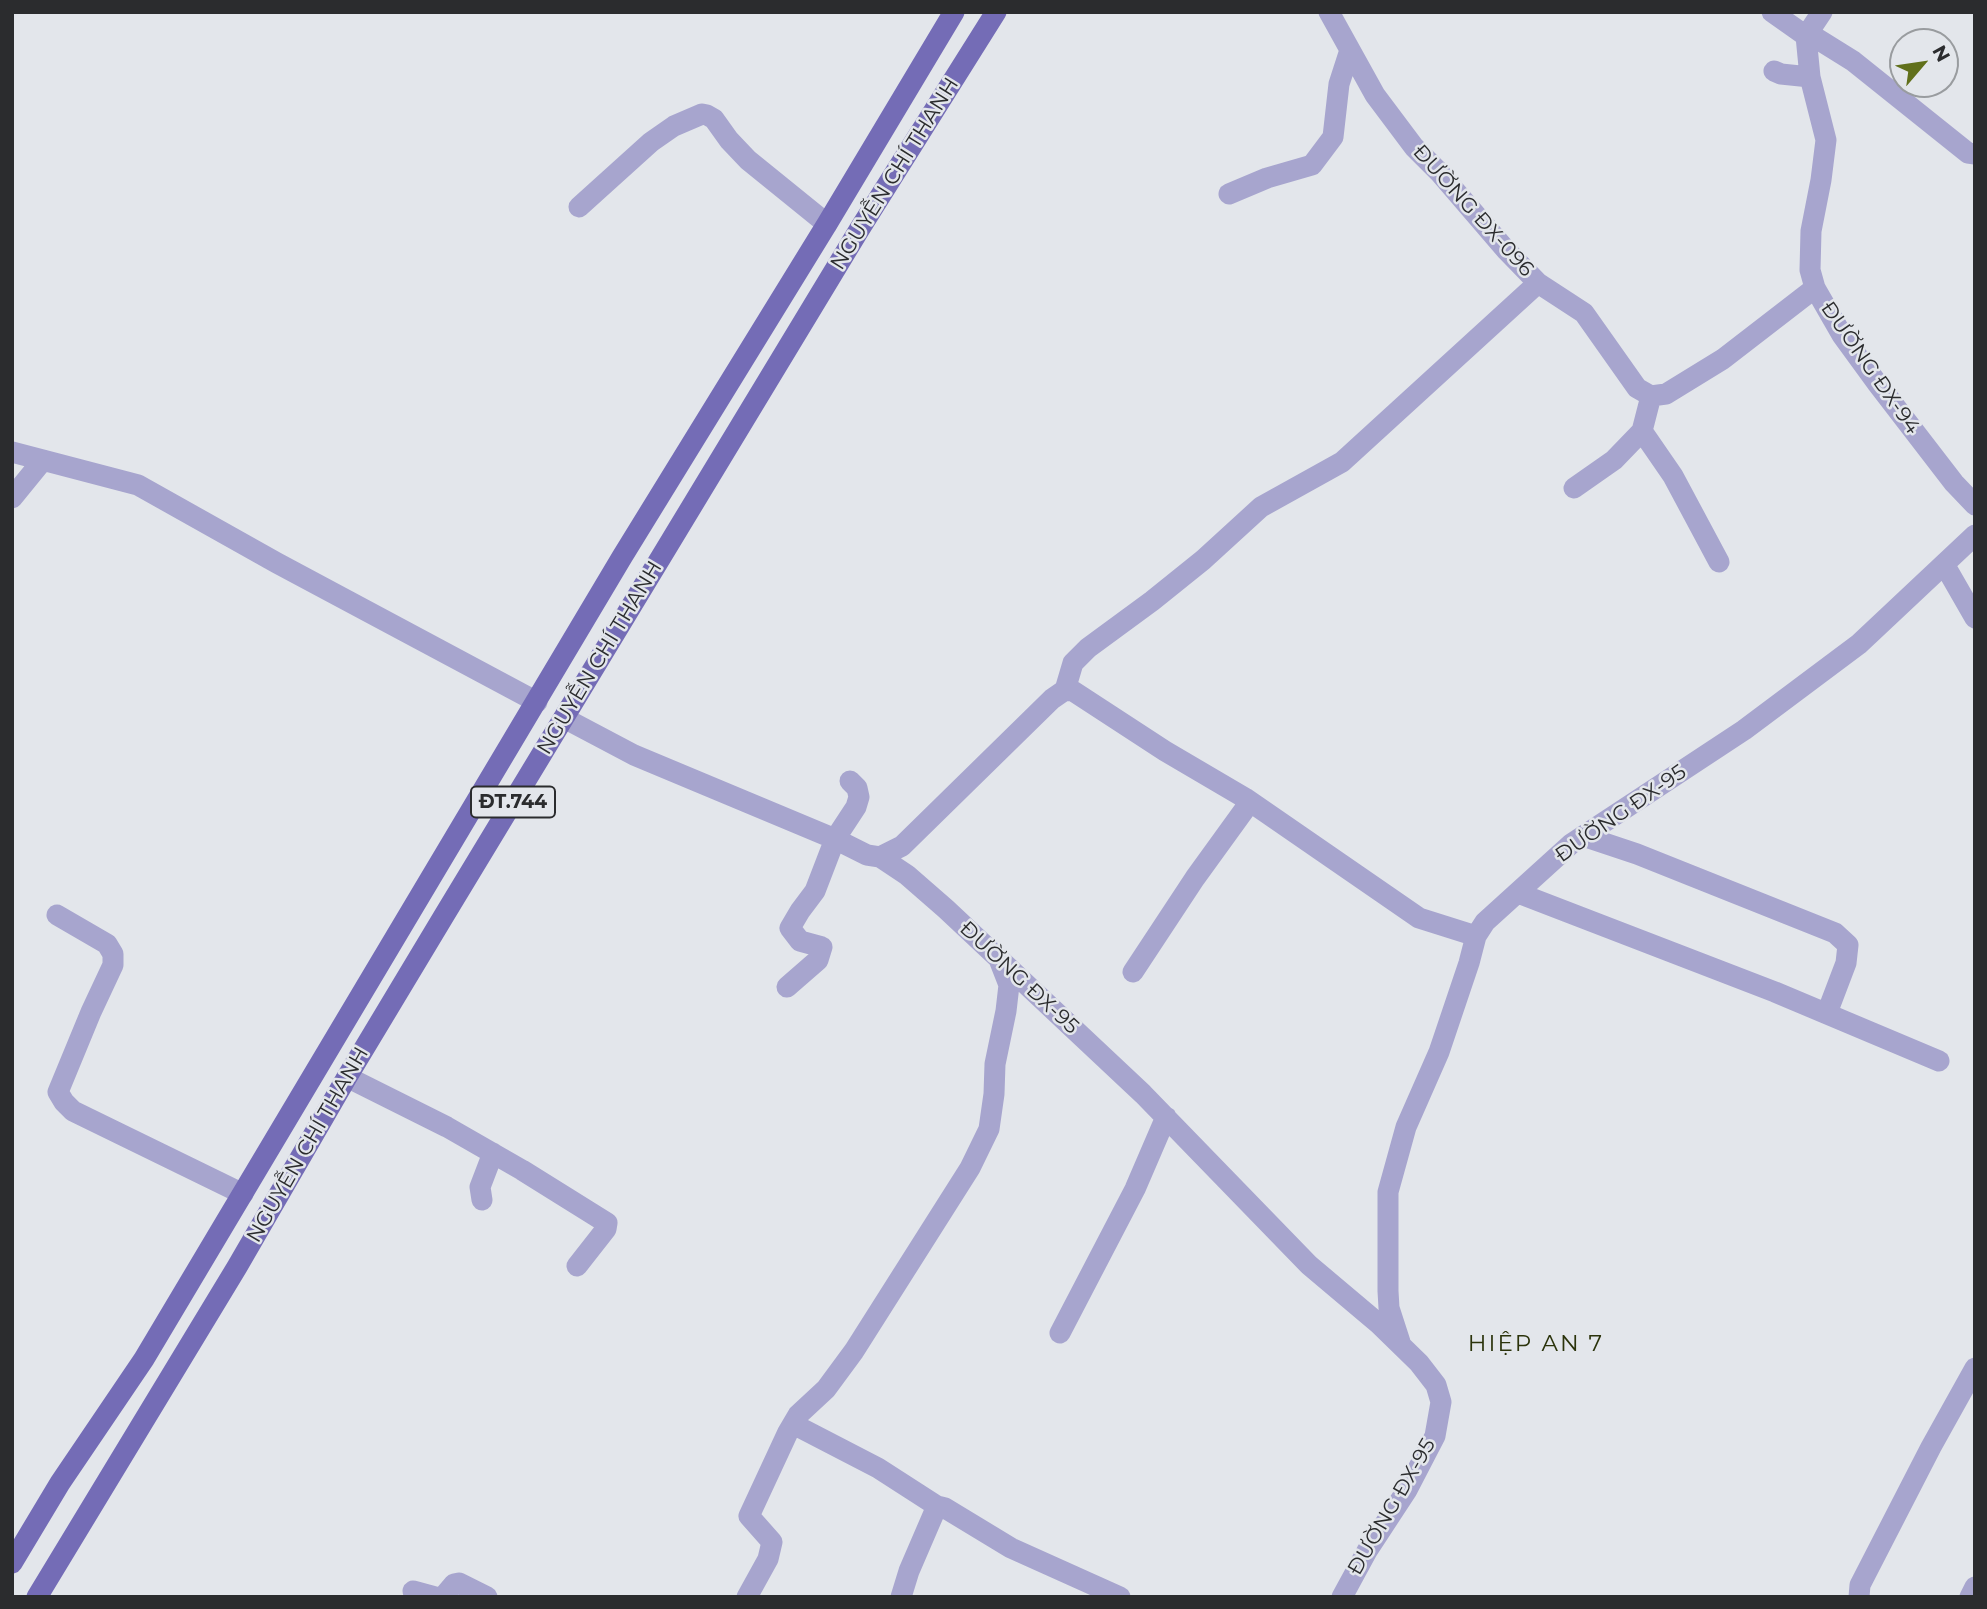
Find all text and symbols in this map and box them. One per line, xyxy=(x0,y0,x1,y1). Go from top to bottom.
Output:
north arrow xyxy=(1889,28,1959,98)
text: N xyxy=(1927,41,1955,66)
street label: NGUYỄN CHÍ THANH xyxy=(826,73,964,275)
street label: ĐƯỜNG ĐX-096 xyxy=(1407,140,1539,282)
street label: ĐƯỜNG ĐX-94 xyxy=(1815,297,1925,439)
street label: NGUYỄN CHÍ THANH xyxy=(532,557,668,759)
street label: ĐƯỜNG ĐX-95 xyxy=(1551,760,1691,868)
road number: ĐT.744 xyxy=(471,786,555,818)
street label: ĐƯỜNG ĐX-95 xyxy=(954,916,1084,1040)
street label: NGUYỄN CHÍ THANH xyxy=(242,1043,374,1247)
district label: HIỆP AN 7 xyxy=(1469,1330,1603,1358)
street label: ĐƯỜNG ĐX-95 xyxy=(1343,1434,1441,1580)

